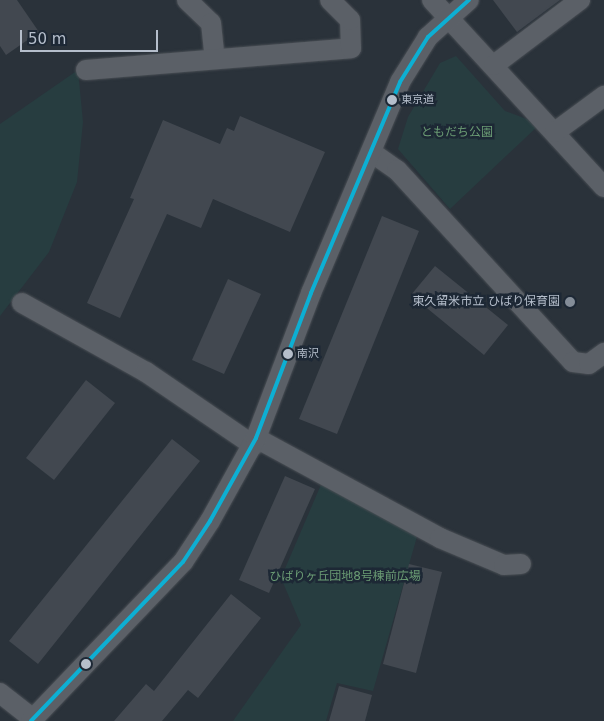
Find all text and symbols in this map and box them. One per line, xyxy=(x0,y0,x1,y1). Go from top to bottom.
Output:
scale bar xyxy=(22,20,160,52)
text: 50 m xyxy=(28,30,66,48)
place label: 東京道 xyxy=(401,93,434,107)
marker: 東京道 xyxy=(387,95,397,105)
park label: ともだち公園 xyxy=(421,126,493,140)
place label: 東久留米市立 ひばり保育園 xyxy=(412,295,560,309)
marker: 東久留米市立 ひばり保育園 xyxy=(564,296,576,308)
place label: 南沢 xyxy=(297,347,319,361)
marker: 南沢 xyxy=(283,349,293,359)
park label: ひばりヶ丘団地8号棟前広場 xyxy=(269,570,421,584)
unlabelled marker xyxy=(81,659,91,669)

